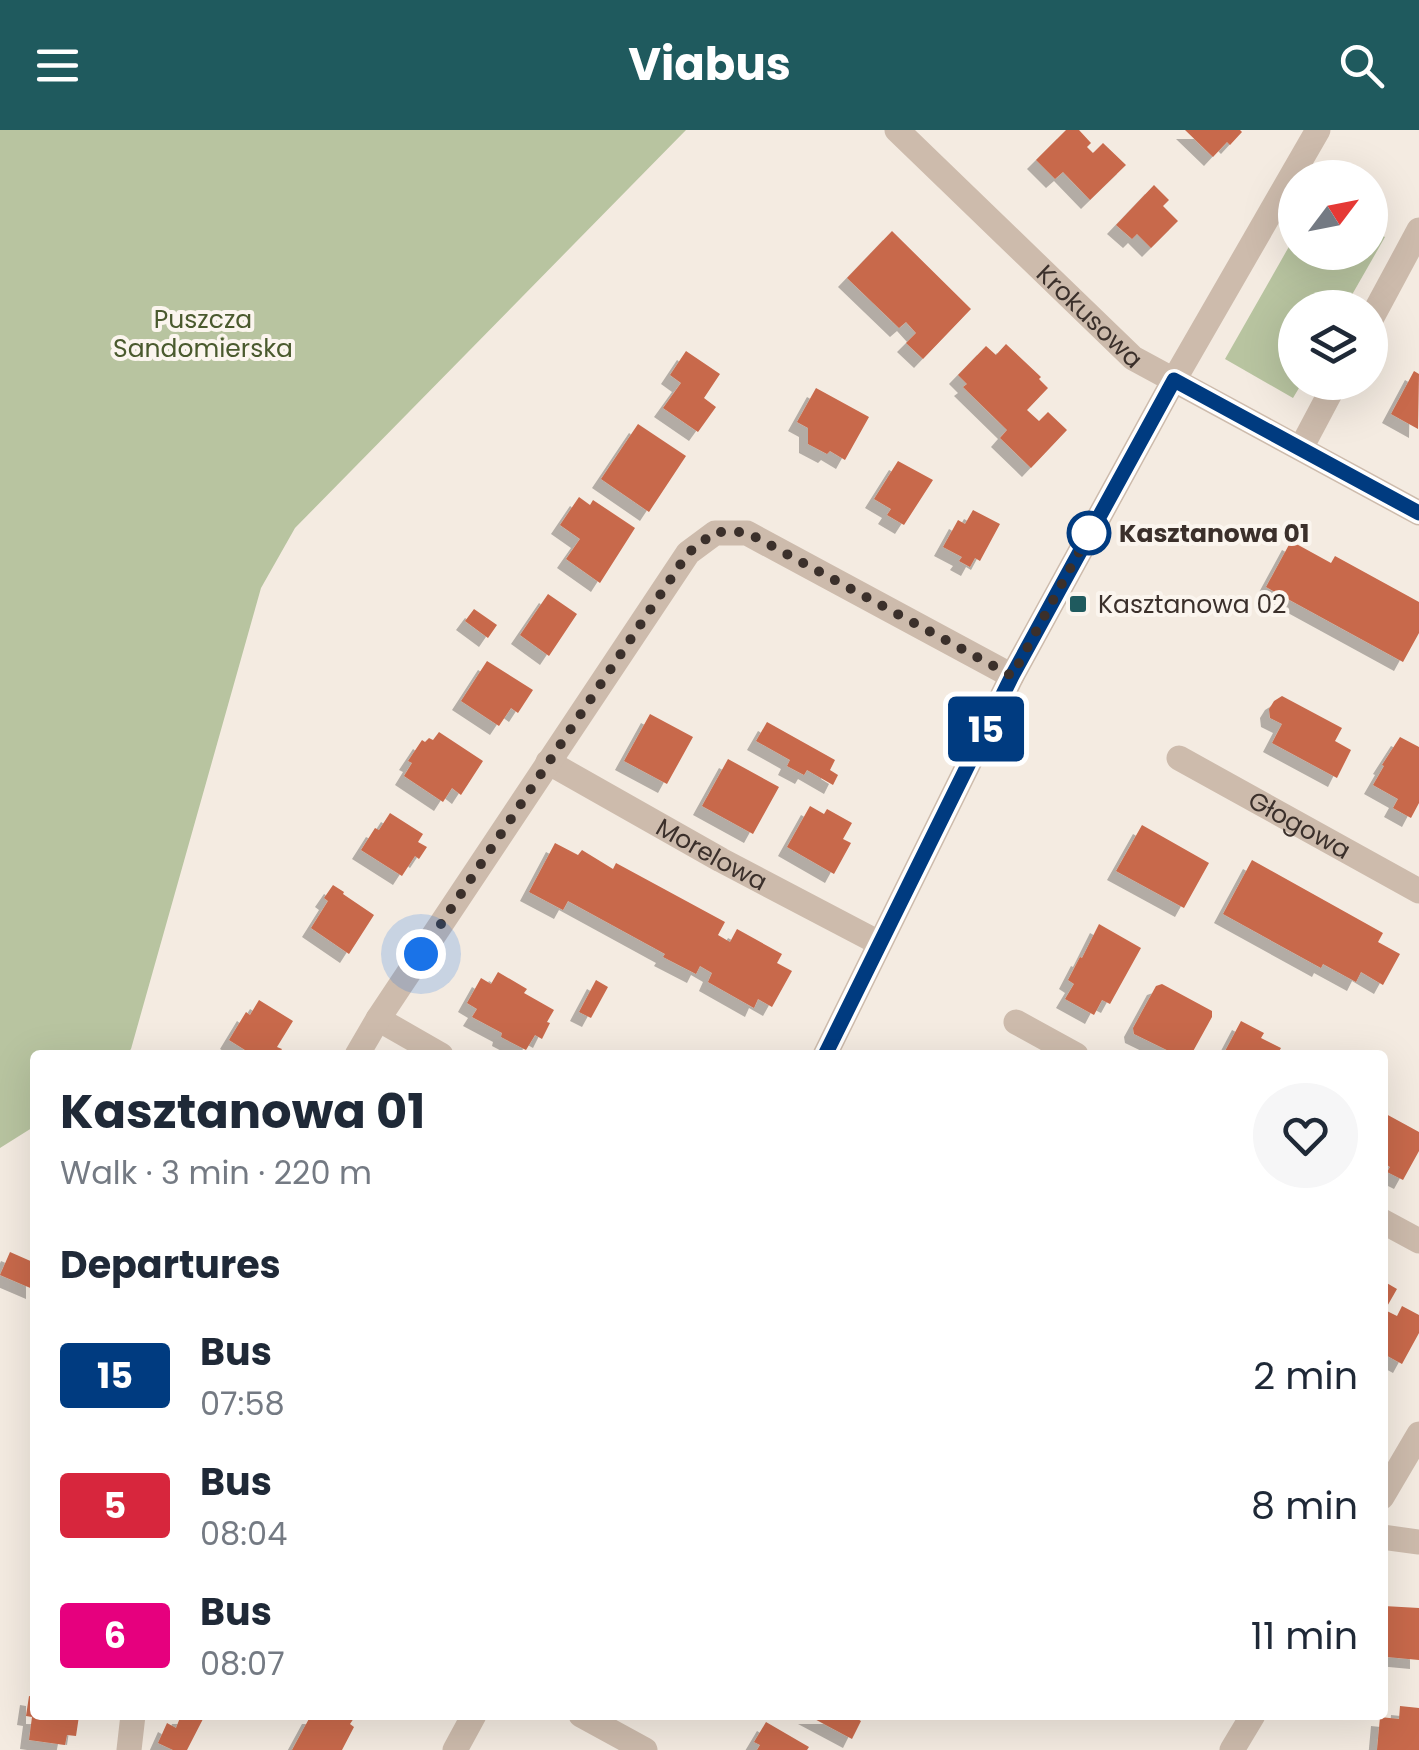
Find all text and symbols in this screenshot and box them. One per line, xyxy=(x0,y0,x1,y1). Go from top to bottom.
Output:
text: Viabus xyxy=(628,33,791,96)
icon: menu xyxy=(30,38,85,93)
icon: search xyxy=(1334,38,1389,93)
north arrow xyxy=(1278,160,1388,270)
map controls xyxy=(1278,160,1388,400)
street label: Krokusowa xyxy=(1029,256,1151,376)
button: layers xyxy=(1278,290,1388,400)
park label: Puszcza Sandomierska xyxy=(113,302,293,366)
marker: Kasztanowa 01 xyxy=(1068,512,1110,554)
place label: Kasztanowa 01 xyxy=(1119,516,1309,551)
place label: Kasztanowa 02 xyxy=(1098,587,1286,622)
marker: Kasztanowa 02 xyxy=(1067,593,1089,615)
line badge: 15 xyxy=(941,696,1031,762)
text: 15 xyxy=(968,705,1004,754)
street label: Głogowa xyxy=(1242,782,1357,867)
street label: Morelowa xyxy=(650,809,774,899)
your location xyxy=(396,929,446,979)
text: Kasztanowa 01 xyxy=(60,1078,425,1145)
button: heart xyxy=(1253,1083,1358,1188)
text: Walk · 3 min · 220 m xyxy=(60,1150,372,1195)
text: Departures xyxy=(60,1238,281,1291)
text: Bus xyxy=(200,1325,272,1378)
text: 2 min xyxy=(1253,1349,1358,1402)
text: 15 xyxy=(97,1351,133,1400)
text: 07:58 xyxy=(200,1381,285,1426)
text: Bus xyxy=(200,1455,272,1508)
text: 8 min xyxy=(1251,1479,1358,1532)
text: 5 xyxy=(104,1481,126,1530)
text: 08:04 xyxy=(200,1511,287,1556)
text: Bus xyxy=(200,1585,272,1638)
text: 11 min xyxy=(1251,1609,1358,1662)
text: 6 xyxy=(104,1611,126,1660)
text: 08:07 xyxy=(200,1641,285,1686)

